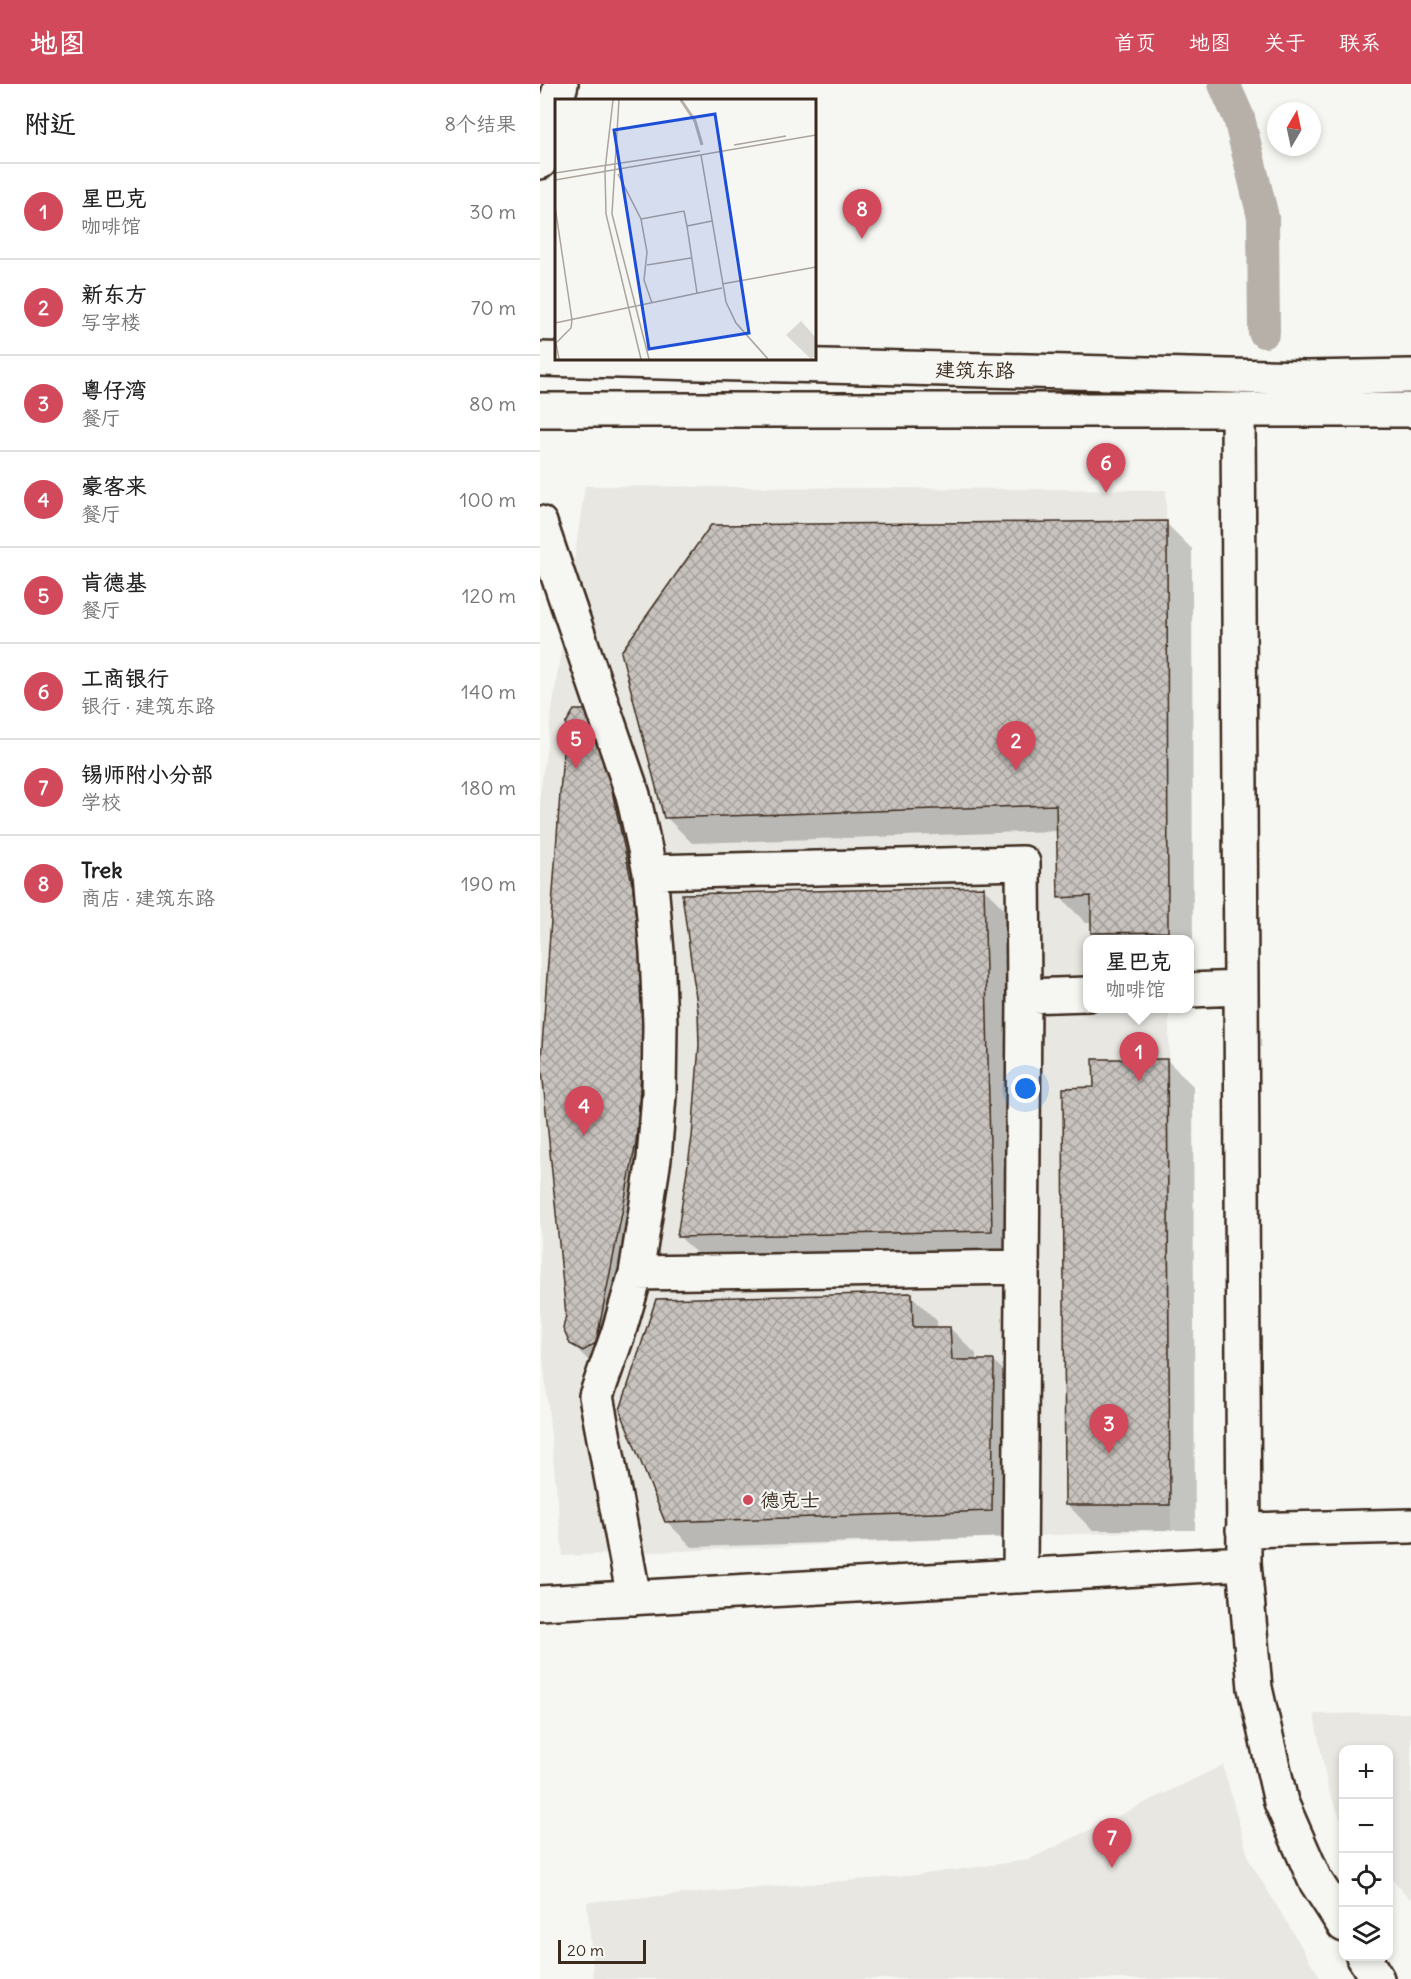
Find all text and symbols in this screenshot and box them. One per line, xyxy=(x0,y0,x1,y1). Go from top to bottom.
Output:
text: 地图 xyxy=(30,25,86,61)
text: 首页 xyxy=(1114,29,1156,56)
text: 地图 xyxy=(1189,29,1231,56)
text: 关于 xyxy=(1264,29,1306,56)
text: 联系 xyxy=(1339,29,1381,56)
inset map xyxy=(555,99,816,360)
north arrow xyxy=(1267,102,1321,156)
text: 附近 xyxy=(24,107,76,140)
text: 8个结果 xyxy=(444,111,516,136)
text: 星巴克 xyxy=(81,184,147,212)
pin: 8 xyxy=(842,190,882,239)
text: 1 xyxy=(40,199,47,224)
text: 30 m xyxy=(469,199,516,224)
text: 咖啡馆 xyxy=(81,213,141,238)
text: 新东方 xyxy=(81,280,147,308)
text: 2 xyxy=(38,295,49,320)
text: 70 m xyxy=(471,295,516,320)
text: 写字楼 xyxy=(81,309,141,334)
street label: 建筑东路 xyxy=(935,356,1016,383)
text: 粤仔湾 xyxy=(81,376,147,404)
text: 3 xyxy=(38,391,49,416)
text: 80 m xyxy=(469,391,516,416)
text: 餐厅 xyxy=(81,405,121,430)
pin: 6 xyxy=(1086,444,1126,493)
text: 豪客来 xyxy=(81,472,147,500)
text: 4 xyxy=(38,487,49,512)
text: 100 m xyxy=(459,487,516,512)
text: 餐厅 xyxy=(81,501,121,526)
text: 肯德基 xyxy=(81,568,147,596)
text: 5 xyxy=(38,583,49,608)
text: 120 m xyxy=(462,583,516,608)
text: 餐厅 xyxy=(81,597,121,622)
text: 工商银行 xyxy=(81,664,169,692)
text: 6 xyxy=(38,679,49,704)
text: 140 m xyxy=(461,679,516,704)
text: 银行 · 建筑东路 xyxy=(81,693,215,718)
pin: 5 xyxy=(556,720,596,769)
pin: 2 xyxy=(996,722,1036,771)
text: 锡师附小分部 xyxy=(81,760,213,788)
text: 7 xyxy=(39,775,48,800)
text: 180 m xyxy=(461,775,516,800)
text: 学校 xyxy=(81,789,121,814)
text: Trek xyxy=(81,856,122,884)
text: 8 xyxy=(38,871,49,896)
text: 190 m xyxy=(461,871,516,896)
text: 商店 · 建筑东路 xyxy=(81,885,215,910)
popup xyxy=(1083,935,1194,1013)
text: 星巴克 xyxy=(1105,947,1172,975)
text: 咖啡馆 xyxy=(1105,976,1165,1001)
pin: 1 xyxy=(1120,1032,1158,1082)
your location xyxy=(1011,1074,1040,1103)
pin: 4 xyxy=(564,1086,603,1136)
pin: 3 xyxy=(1090,1404,1128,1454)
place label: 德克士 xyxy=(760,1487,820,1512)
marker: 德克士 xyxy=(741,1493,755,1507)
map controls xyxy=(1339,1745,1393,1961)
button: + xyxy=(1339,1745,1393,1799)
button: − xyxy=(1339,1799,1393,1853)
pin: 7 xyxy=(1092,1818,1132,1868)
button: locate xyxy=(1339,1853,1393,1907)
button: layers xyxy=(1339,1907,1393,1961)
scale bar xyxy=(558,1937,646,1964)
text: 20 m xyxy=(567,1940,604,1960)

